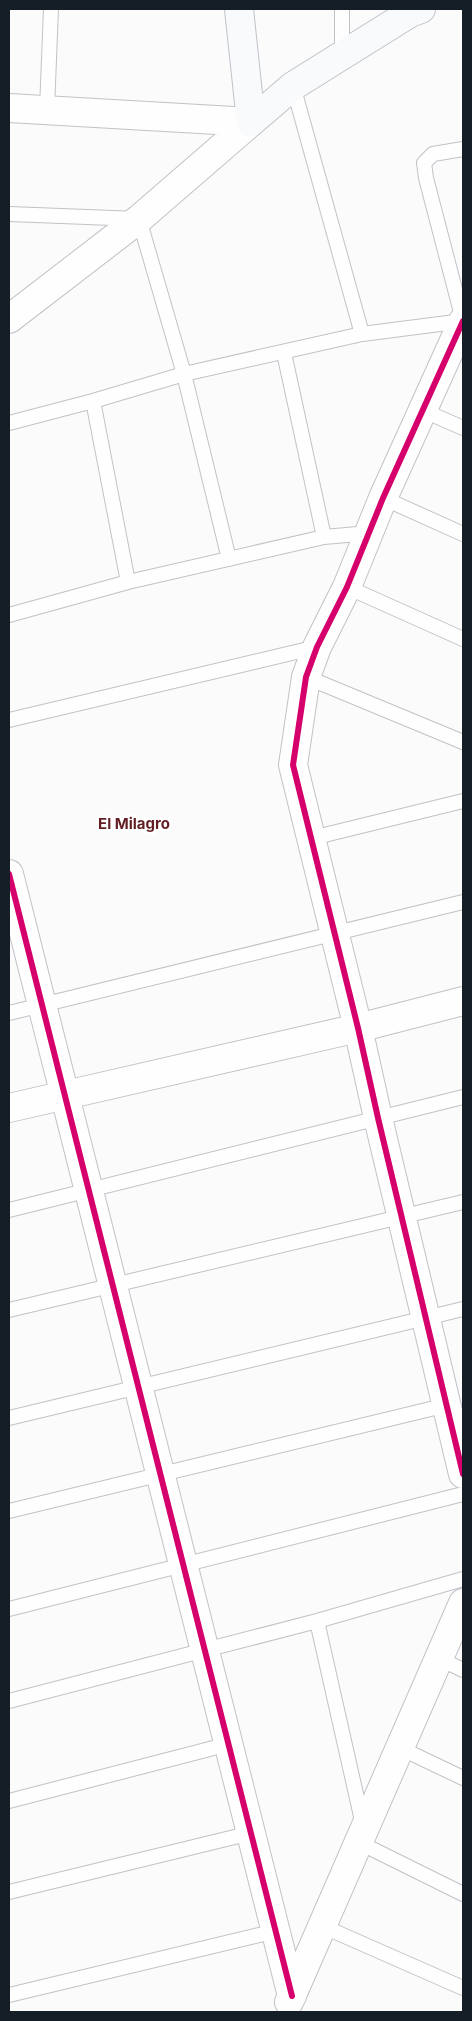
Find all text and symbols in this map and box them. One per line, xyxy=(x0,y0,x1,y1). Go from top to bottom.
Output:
district label: El Milagro xyxy=(98,814,170,833)

